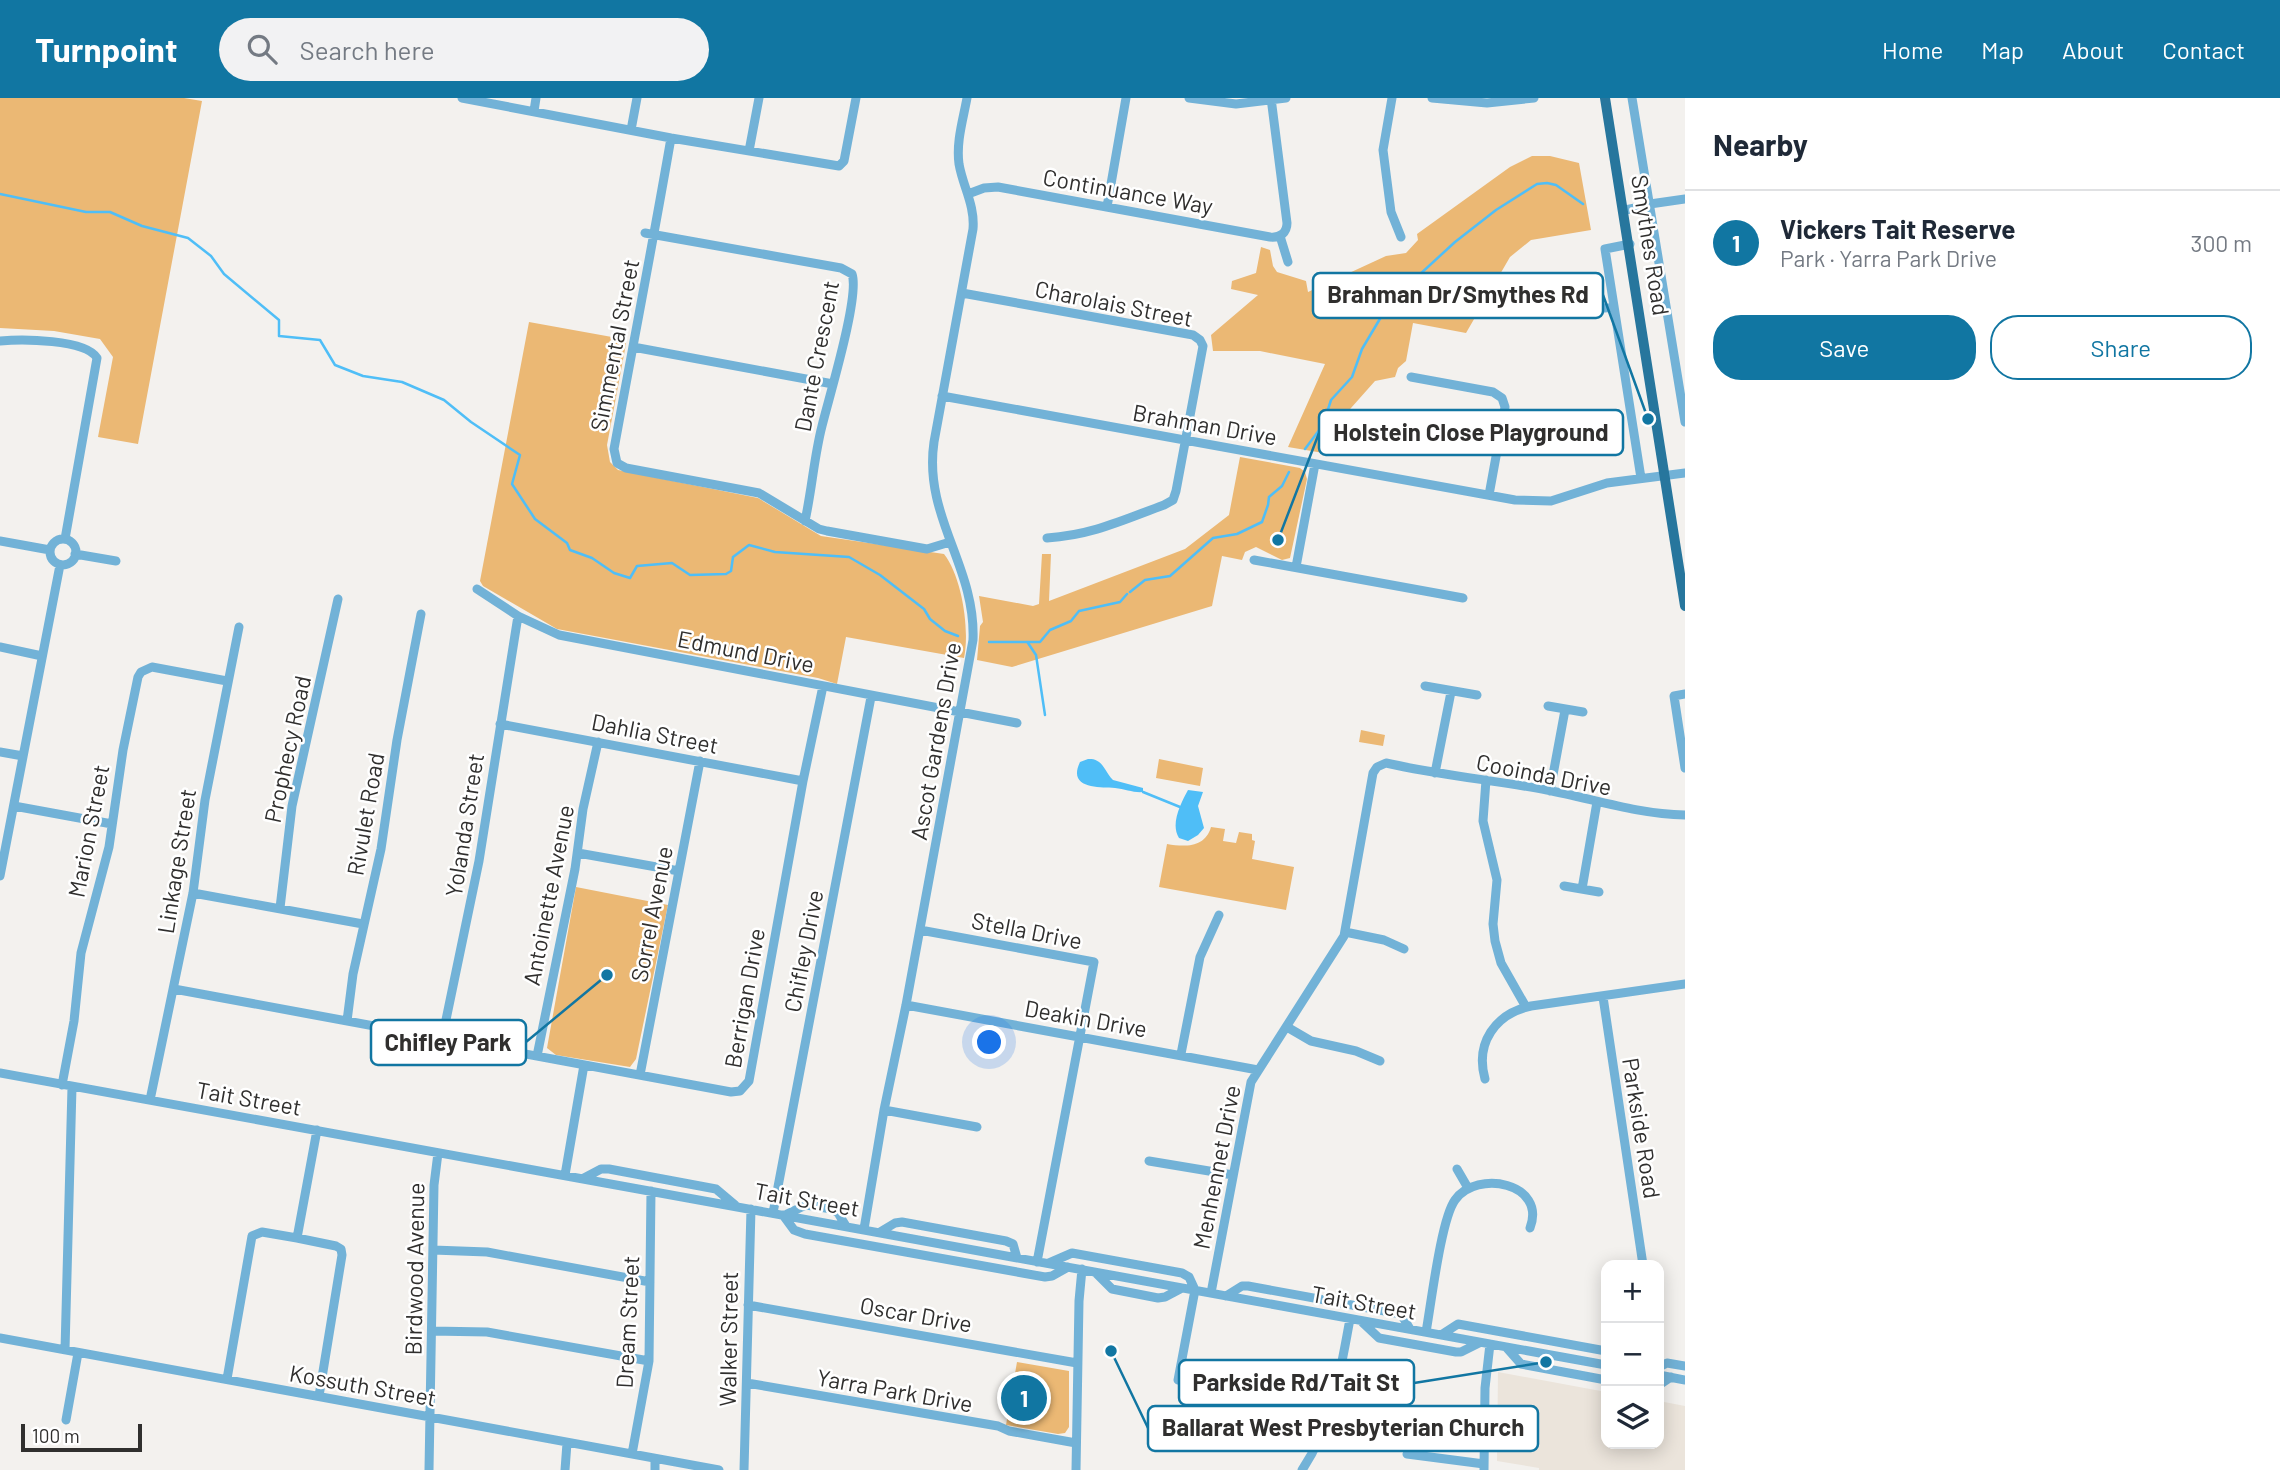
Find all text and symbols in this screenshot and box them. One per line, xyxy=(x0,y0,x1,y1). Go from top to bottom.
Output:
search box xyxy=(219,18,709,81)
text: Turnpoint xyxy=(35,29,177,69)
icon: search xyxy=(243,30,281,68)
text: Search here xyxy=(299,34,435,65)
text: Home xyxy=(1882,35,1943,64)
text: Map xyxy=(1981,35,2024,64)
text: About xyxy=(2062,35,2124,64)
text: Contact xyxy=(2162,35,2245,64)
text: Nearby xyxy=(1713,126,1808,162)
street label: Continuance Way xyxy=(1041,162,1215,220)
street label: Smythes Road xyxy=(1626,173,1676,317)
text: Vickers Tait Reserve xyxy=(1780,213,2015,244)
text: 1 xyxy=(1732,229,1740,257)
text: 300 m xyxy=(2191,229,2252,257)
text: Park · Yarra Park Drive xyxy=(1780,244,1997,272)
street label: Simmental Street xyxy=(584,257,644,433)
callout: Brahman Dr/Smythes Rd xyxy=(1313,273,1603,318)
street label: Charolais Street xyxy=(1033,274,1195,332)
street label: Dante Crescent xyxy=(788,278,844,434)
text: Brahman Dr/Smythes Rd xyxy=(1327,279,1589,308)
button: Save xyxy=(1713,315,1976,380)
button: Share xyxy=(1990,315,2252,380)
street label: Brahman Drive xyxy=(1131,398,1279,450)
callout: Holstein Close Playground xyxy=(1319,410,1623,455)
text: Holstein Close Playground xyxy=(1333,417,1609,446)
street label: Edmund Drive xyxy=(675,624,817,678)
street label: Ascot Gardens Drive xyxy=(904,640,966,842)
street label: Prophecy Road xyxy=(258,673,316,825)
street label: Dahlia Street xyxy=(589,707,721,759)
street label: Cooinda Drive xyxy=(1474,747,1614,801)
street label: Rivulet Road xyxy=(340,750,390,878)
street label: Yolanda Street xyxy=(439,751,489,899)
street label: Marion Street xyxy=(61,762,115,900)
street label: Linkage Street xyxy=(151,787,201,935)
street label: Antoinette Avenue xyxy=(517,802,579,988)
street label: Sorrel Avenue xyxy=(624,844,678,984)
street label: Chifley Drive xyxy=(777,887,829,1015)
street label: Stella Drive xyxy=(969,906,1085,954)
street label: Berrigan Drive xyxy=(718,926,770,1070)
street label: Deakin Drive xyxy=(1023,993,1149,1043)
callout: Chifley Park xyxy=(371,1020,526,1065)
your location xyxy=(972,1025,1006,1059)
text: Chifley Park xyxy=(384,1027,512,1056)
street label: Parkside Road xyxy=(1617,1056,1667,1200)
street label: Tait Street xyxy=(194,1075,304,1121)
street label: Menhennet Drive xyxy=(1186,1083,1246,1251)
street label: Tait Street xyxy=(752,1176,862,1222)
street label: Birdwood Avenue xyxy=(398,1182,430,1356)
street label: Dream Street xyxy=(610,1255,644,1389)
map controls xyxy=(1601,1260,1664,1449)
button: + xyxy=(1601,1260,1664,1323)
street label: Walker Street xyxy=(713,1271,743,1407)
street label: Tait Street xyxy=(1309,1279,1419,1325)
street label: Oscar Drive xyxy=(858,1290,974,1338)
button: − xyxy=(1601,1323,1664,1386)
street label: Kossuth Street xyxy=(287,1358,439,1412)
callout: Parkside Rd/Tait St xyxy=(1179,1360,1414,1405)
street label: Yarra Park Drive xyxy=(815,1363,975,1417)
text: Parkside Rd/Tait St xyxy=(1193,1367,1400,1396)
pin: 1 xyxy=(1001,1372,1047,1424)
button: layers xyxy=(1601,1386,1664,1449)
callout: Ballarat West Presbyterian Church xyxy=(1148,1406,1538,1451)
text: Ballarat West Presbyterian Church xyxy=(1162,1412,1524,1441)
scale bar xyxy=(21,1421,142,1453)
text: 100 m xyxy=(32,1424,80,1447)

